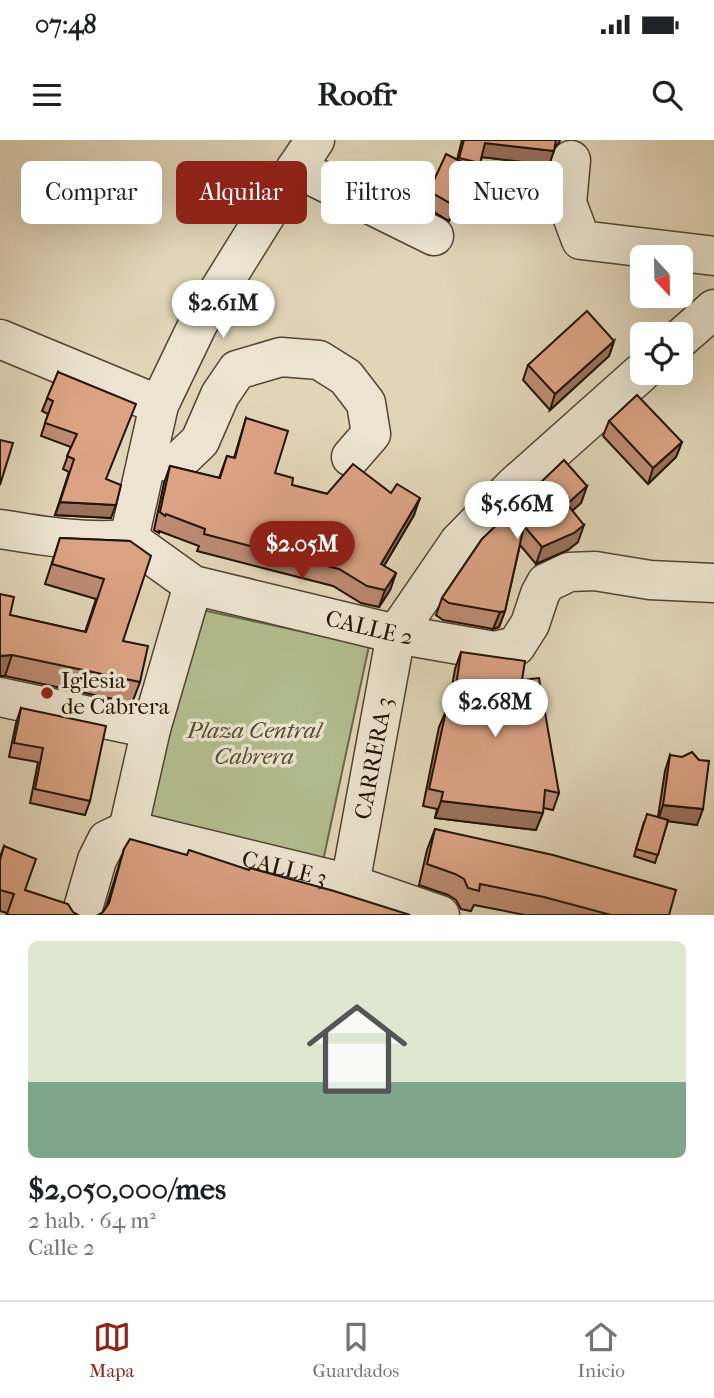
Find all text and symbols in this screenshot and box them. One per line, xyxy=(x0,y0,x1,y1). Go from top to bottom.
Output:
text: 07:48 xyxy=(35,9,97,40)
icon: menu xyxy=(28,76,66,114)
text: Roofr xyxy=(317,76,397,113)
icon: search xyxy=(648,76,686,114)
chip: Comprar xyxy=(21,161,162,224)
chip: Alquilar xyxy=(176,161,307,224)
chip: Filtros xyxy=(321,161,435,224)
chip: Nuevo xyxy=(449,161,563,224)
north arrow xyxy=(630,245,693,308)
map controls xyxy=(630,245,693,385)
pin: $2.61M xyxy=(166,280,280,340)
text: $2.61M xyxy=(188,289,258,316)
button: locate xyxy=(630,322,693,385)
pin: $5.66M xyxy=(460,482,574,541)
text: $5.66M xyxy=(481,490,553,517)
pin: $2.05M xyxy=(245,522,359,581)
text: $2.05M xyxy=(266,530,338,557)
street label: CALLE 2 xyxy=(323,605,415,651)
place label: Iglesia de Cabrera xyxy=(61,667,170,720)
pin: $2.68M xyxy=(438,680,552,739)
marker: Iglesia de Cabrera xyxy=(39,685,55,701)
text: $2.68M xyxy=(458,688,532,715)
street label: CARRERA 3 xyxy=(349,695,398,822)
park label: Plaza Central Cabrera xyxy=(186,717,324,770)
street label: CALLE 3 xyxy=(239,845,330,892)
icon: home xyxy=(294,986,420,1112)
text: $2,050,000/mes xyxy=(28,1172,226,1207)
text: 2 hab. · 64 m² xyxy=(28,1207,156,1234)
text: Calle 2 xyxy=(28,1234,95,1261)
tab: Mapa xyxy=(89,1318,134,1382)
tab: Guardados xyxy=(312,1318,399,1382)
tab: Inicio xyxy=(578,1318,625,1382)

